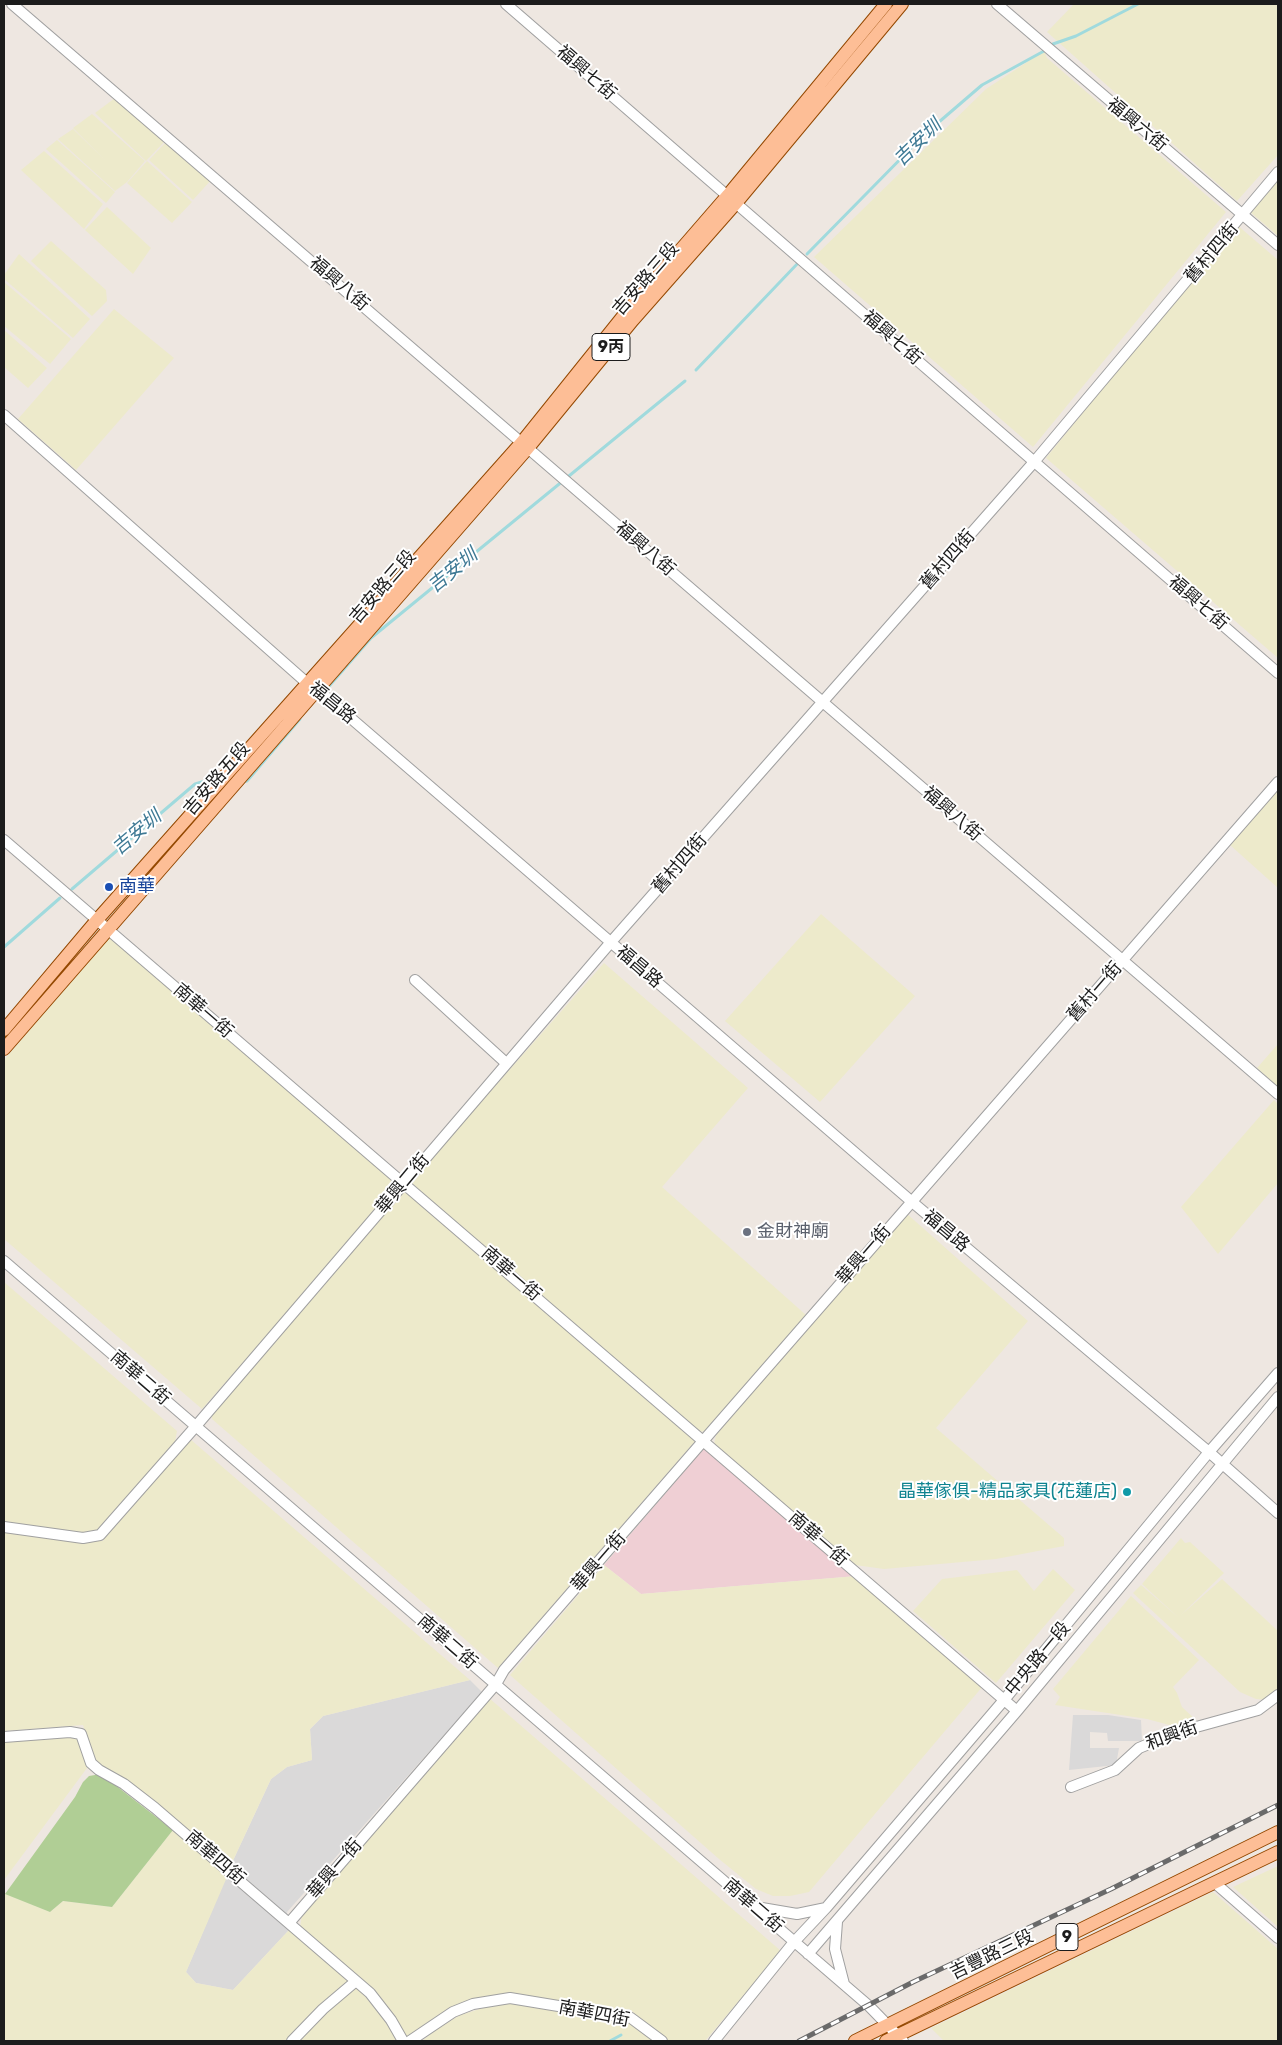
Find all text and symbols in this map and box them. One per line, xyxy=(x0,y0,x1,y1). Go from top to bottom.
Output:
street label: 福興七街 xyxy=(552,41,620,105)
street label: 福興六街 xyxy=(1102,94,1172,156)
water label: 吉安圳 xyxy=(890,115,946,171)
street label: 舊村四街 xyxy=(1181,218,1243,288)
street label: 吉安路三段 xyxy=(608,238,684,320)
street label: 福興八街 xyxy=(305,252,373,316)
street label: 福興七街 xyxy=(858,306,926,370)
road number: 9丙 xyxy=(592,334,630,361)
street label: 福興八街 xyxy=(611,517,679,581)
street label: 舊村四街 xyxy=(916,526,980,594)
water label: 吉安圳 xyxy=(424,544,482,598)
street label: 吉安路三段 xyxy=(345,546,421,628)
street label: 福興七街 xyxy=(1164,571,1232,635)
street label: 福昌路 xyxy=(304,678,360,728)
street label: 吉安路五段 xyxy=(179,738,255,820)
street label: 福興八街 xyxy=(918,782,986,846)
water label: 吉安圳 xyxy=(108,806,166,860)
street label: 舊村四街 xyxy=(648,830,712,898)
place label: 南華 xyxy=(119,876,155,898)
marker: 南華 xyxy=(103,881,115,893)
street label: 福昌路 xyxy=(612,941,666,993)
street label: 舊村一街 xyxy=(1063,958,1127,1026)
street label: 南華一街 xyxy=(169,979,237,1043)
street label: 華興二街 xyxy=(372,1149,434,1219)
street label: 福昌路 xyxy=(918,1205,974,1257)
place label: 金財神廟 xyxy=(757,1221,829,1243)
street label: 華興一街 xyxy=(832,1221,896,1289)
marker: 金財神廟 xyxy=(741,1226,753,1238)
street label: 南華一街 xyxy=(477,1242,545,1306)
street label: 南華二街 xyxy=(106,1346,174,1410)
place label: 晶華傢俱-精品家具(花蓮店) xyxy=(898,1481,1117,1503)
marker: 晶華傢俱-精品家具(花蓮店) xyxy=(1121,1486,1133,1498)
street label: 南華一街 xyxy=(784,1507,852,1571)
street label: 華興一街 xyxy=(567,1528,631,1596)
street label: 南華二街 xyxy=(413,1610,481,1674)
street label: 中央路一段 xyxy=(1001,1618,1075,1700)
street label: 和興街 xyxy=(1143,1717,1201,1755)
street label: 南華四街 xyxy=(181,1826,249,1890)
street label: 華興一街 xyxy=(303,1835,367,1903)
street label: 南華二街 xyxy=(719,1874,787,1938)
road number: 9 xyxy=(1056,1924,1078,1950)
street label: 吉豐路三段 xyxy=(947,1926,1037,1984)
street label: 南華四街 xyxy=(557,1997,631,2031)

